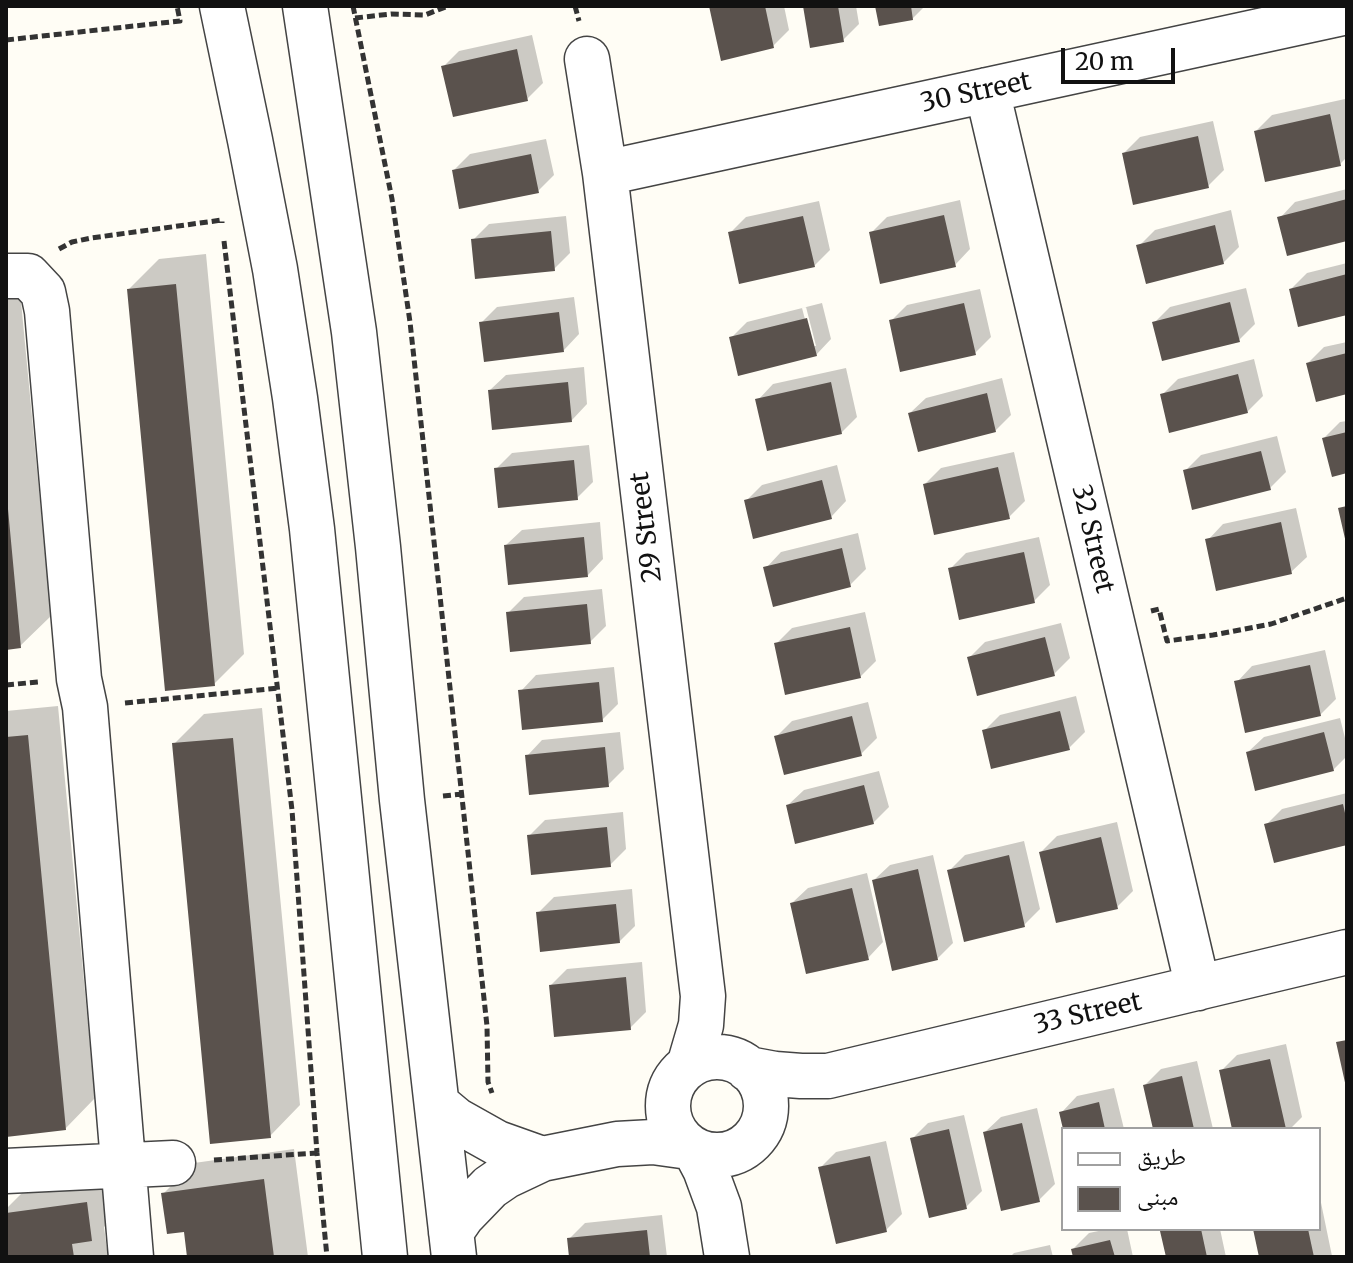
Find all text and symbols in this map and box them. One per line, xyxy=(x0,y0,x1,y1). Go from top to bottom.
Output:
scale bar xyxy=(1065,32,1179,82)
text: 20 m xyxy=(1075,46,1134,77)
street label: 30 Street xyxy=(918,66,1034,120)
street label: 29 Street xyxy=(625,470,669,584)
street label: 32 Street xyxy=(1064,482,1120,596)
street label: 33 Street xyxy=(1031,987,1145,1041)
legend xyxy=(1061,1127,1321,1231)
text: طريق xyxy=(1137,1141,1186,1172)
text: مبنى xyxy=(1137,1181,1178,1212)

